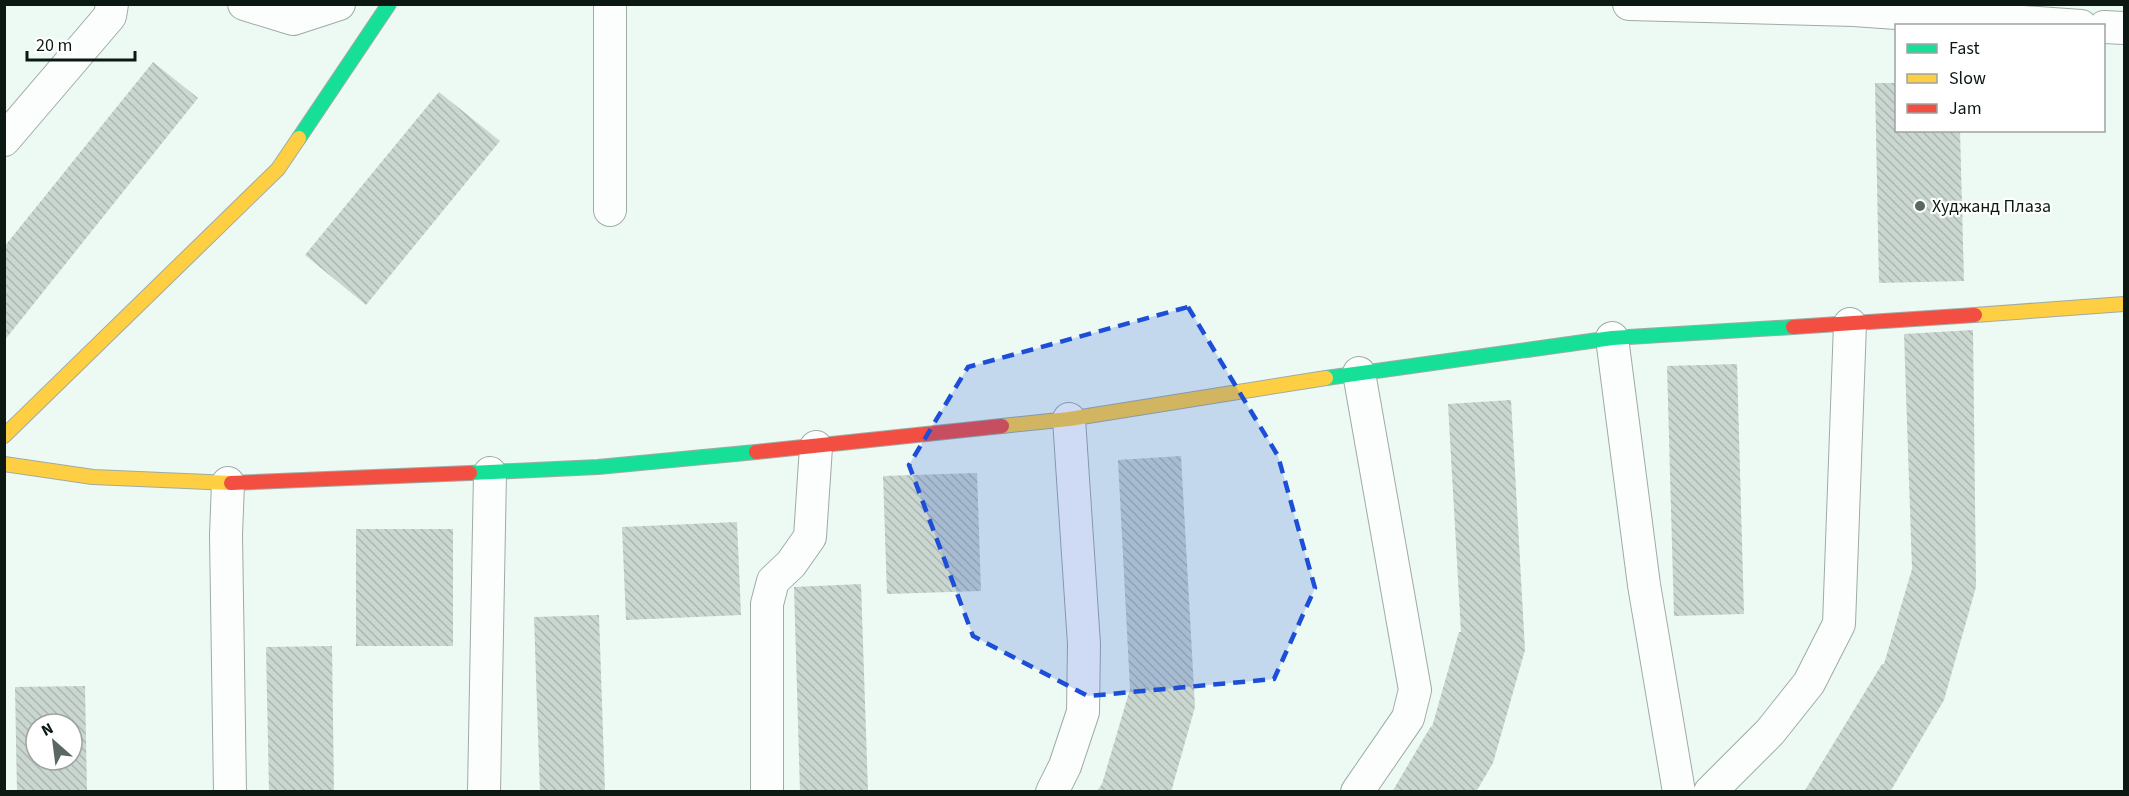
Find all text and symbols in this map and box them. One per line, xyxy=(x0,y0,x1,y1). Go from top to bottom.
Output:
scale bar xyxy=(27,24,135,62)
legend xyxy=(1895,24,2105,132)
text: 20 m xyxy=(36,33,72,58)
text: Fast xyxy=(1949,36,1980,61)
text: Slow xyxy=(1949,66,1986,91)
text: Jam xyxy=(1949,96,1982,121)
place label: Худжанд Плаза xyxy=(1932,194,2051,219)
marker: Худжанд Плаза xyxy=(1913,199,1927,213)
north arrow xyxy=(24,712,84,772)
text: N xyxy=(38,717,57,742)

